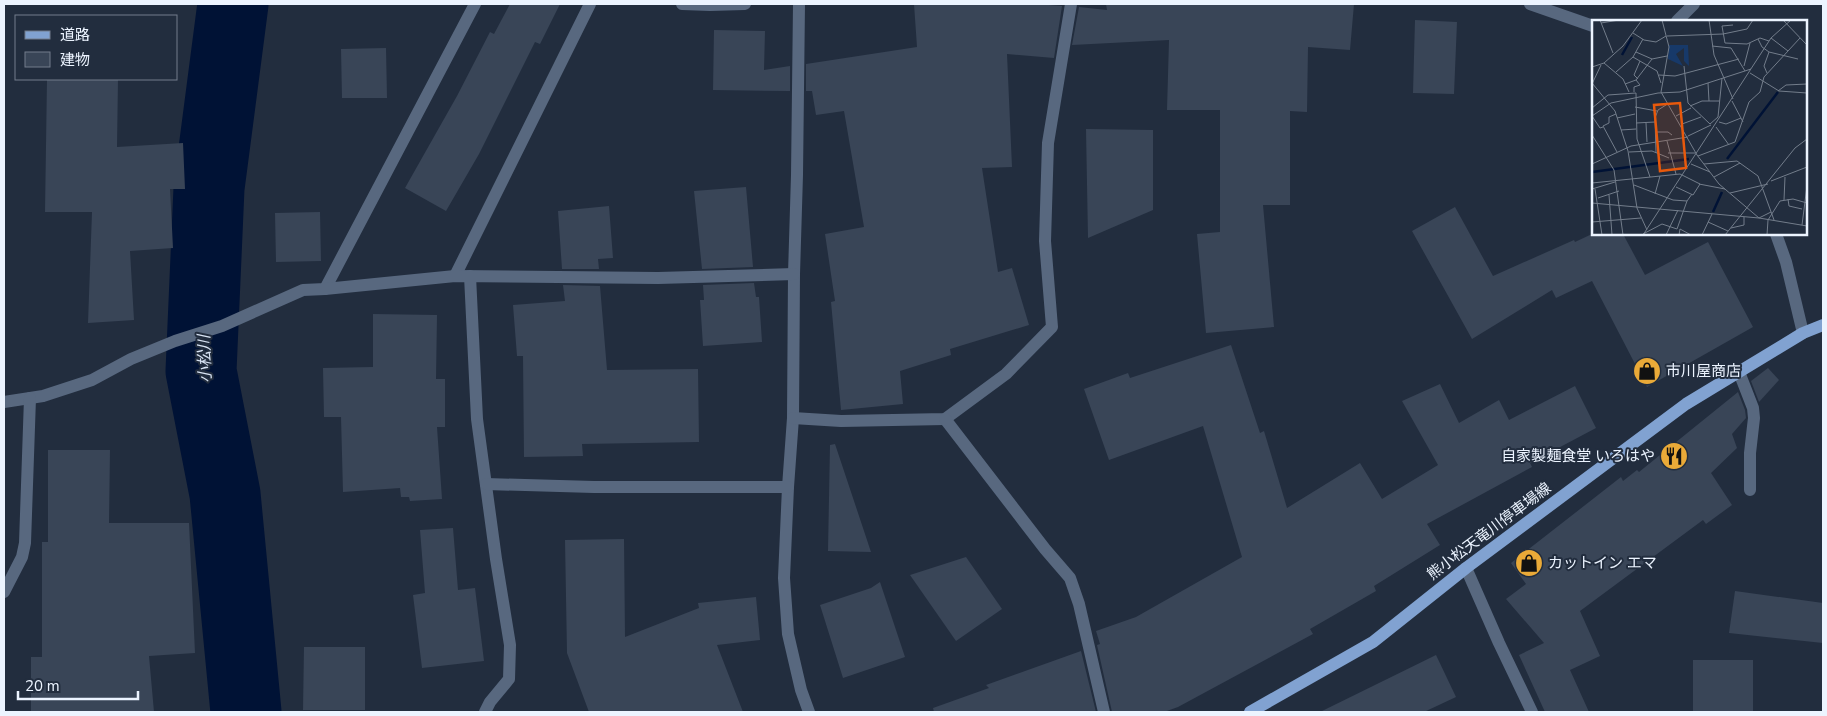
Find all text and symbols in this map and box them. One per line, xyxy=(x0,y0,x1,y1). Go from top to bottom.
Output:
legend xyxy=(15,15,178,80)
inset map xyxy=(1592,20,1807,235)
text: 道路 xyxy=(60,25,90,45)
text: 建物 xyxy=(60,50,90,70)
water label: 小松川 xyxy=(193,333,217,383)
shop icon: 市川屋商店 xyxy=(1632,356,1662,386)
place label: 市川屋商店 xyxy=(1666,361,1741,381)
restaurant icon: 自家製麺食堂 いろはや xyxy=(1659,441,1689,471)
place label: 自家製麺食堂 いろはや xyxy=(1501,446,1655,466)
street label: 熊小松天竜川停車場線 xyxy=(1423,478,1555,584)
shop icon: カットイン エマ xyxy=(1514,548,1544,578)
place label: カットイン エマ xyxy=(1548,553,1657,573)
scale bar xyxy=(18,668,138,700)
text: 20 m xyxy=(25,676,60,696)

